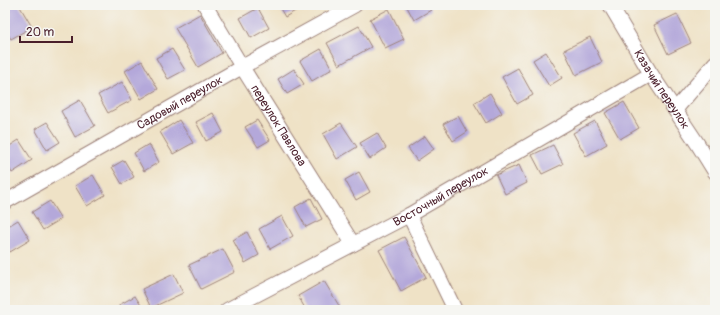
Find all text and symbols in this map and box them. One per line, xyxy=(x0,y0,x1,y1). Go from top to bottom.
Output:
scale bar xyxy=(20,18,72,44)
text: 20 m xyxy=(26,25,55,40)
street label: Казачий переулок xyxy=(631,47,693,132)
street label: Садовый переулок xyxy=(134,72,225,133)
street label: переулок Павлова xyxy=(247,82,310,169)
street label: Восточный переулок xyxy=(390,163,491,230)

